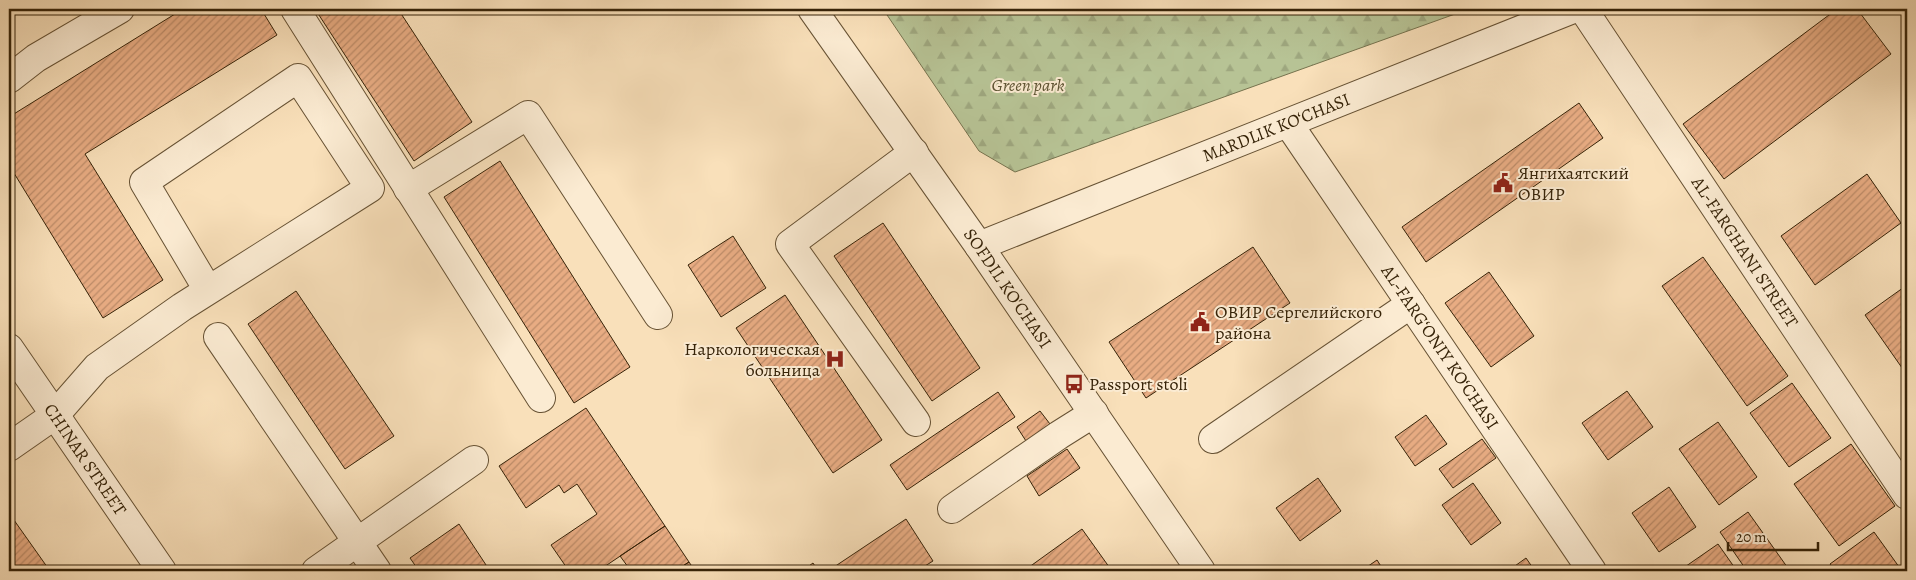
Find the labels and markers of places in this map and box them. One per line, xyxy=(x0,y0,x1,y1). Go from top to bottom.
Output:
place label: Янгихаятский ОВИР xyxy=(1518,161,1629,206)
public building icon: Янгихаятский ОВИР xyxy=(1492,172,1514,194)
place label: ОВИР Сергелийского района xyxy=(1215,300,1382,345)
public building icon: ОВИР Сергелийского района xyxy=(1189,311,1211,333)
place label: Наркологическая больница xyxy=(684,337,821,382)
hospital icon: Наркологическая больница xyxy=(824,348,846,370)
place label: Passport stoli xyxy=(1089,372,1188,396)
bus stop icon: Passport stoli xyxy=(1063,373,1085,395)

